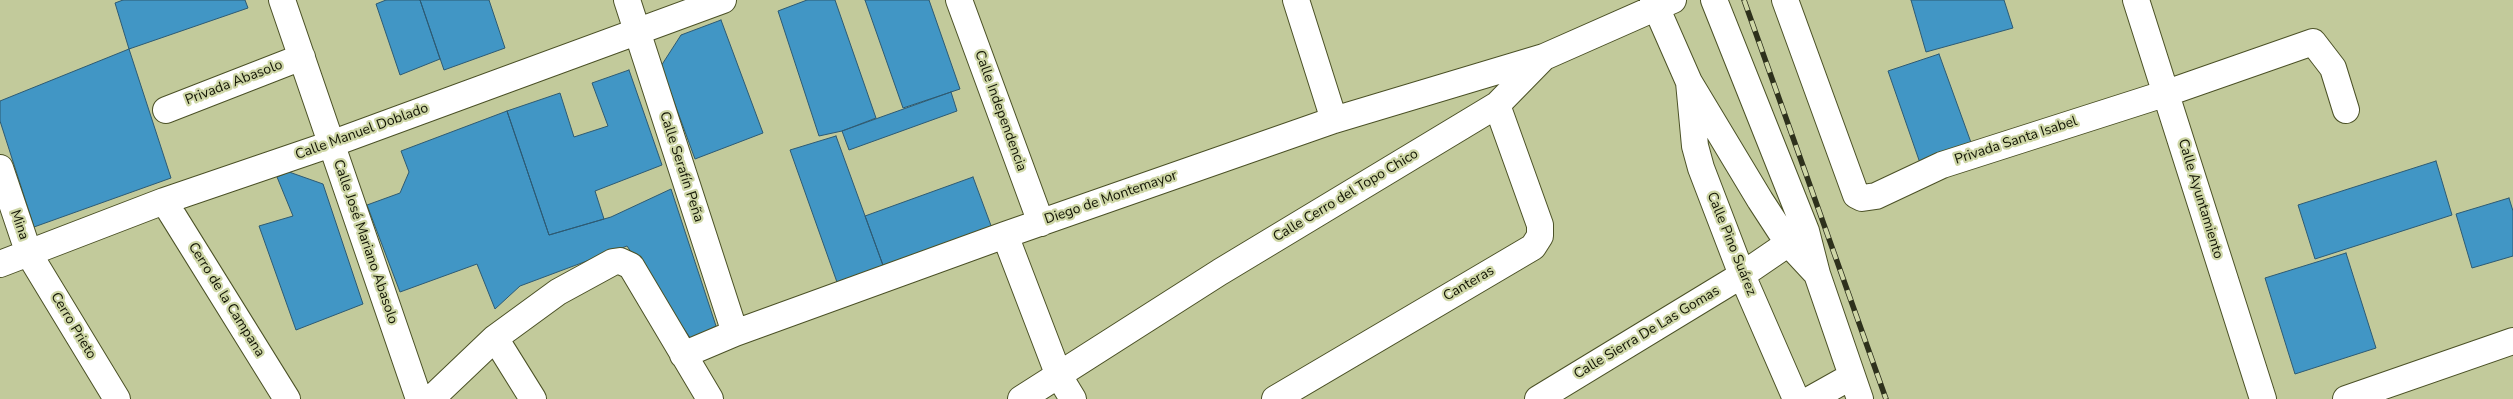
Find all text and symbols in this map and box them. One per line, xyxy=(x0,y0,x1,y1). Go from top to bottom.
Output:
street label: Calle Independencia xyxy=(970,48,1030,174)
street label: Privada Abasolo xyxy=(183,57,285,109)
street label: Calle Manuel Doblado xyxy=(293,100,431,164)
street label: Calle Serafín Peña xyxy=(655,110,707,224)
street label: Privada Santa Isabel xyxy=(1953,113,2079,169)
street label: Calle Ayuntamiento xyxy=(2174,137,2226,261)
street label: Calle Cerro del Topo Chico xyxy=(1270,146,1422,246)
street label: Calle José Mariano Abasolo xyxy=(329,158,401,326)
street label: Diego de Montemayor xyxy=(1043,167,1179,229)
street label: Calle Pino Suárez xyxy=(1703,190,1759,298)
street label: Mina xyxy=(6,208,32,242)
street label: Cerro de la Campana xyxy=(184,240,268,360)
street label: Canteras xyxy=(1441,263,1497,305)
street label: Calle Sierra De Las Gomas xyxy=(1571,283,1723,383)
street label: Cerro Prieto xyxy=(47,290,99,362)

